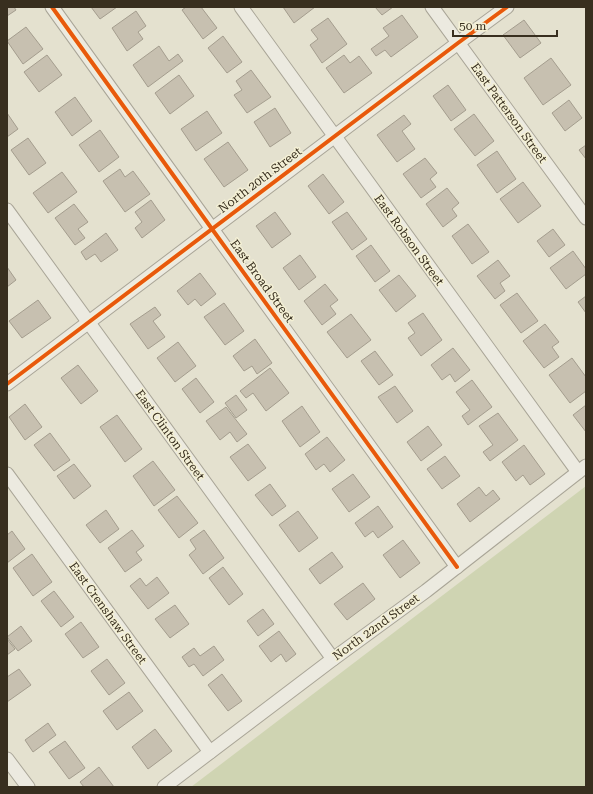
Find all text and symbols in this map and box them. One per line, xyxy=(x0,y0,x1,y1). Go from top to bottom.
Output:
scale bar xyxy=(453,12,557,38)
text: 50 m xyxy=(459,19,486,33)
street label: East Patterson Street xyxy=(468,60,550,166)
street label: North 20th Street xyxy=(216,144,305,216)
street label: East Robson Street xyxy=(371,192,447,289)
street label: East Broad Street xyxy=(227,237,297,326)
street label: East Clinton Street xyxy=(133,387,208,483)
street label: East Crenshaw Street xyxy=(66,559,150,667)
street label: North 22nd Street xyxy=(330,591,422,663)

